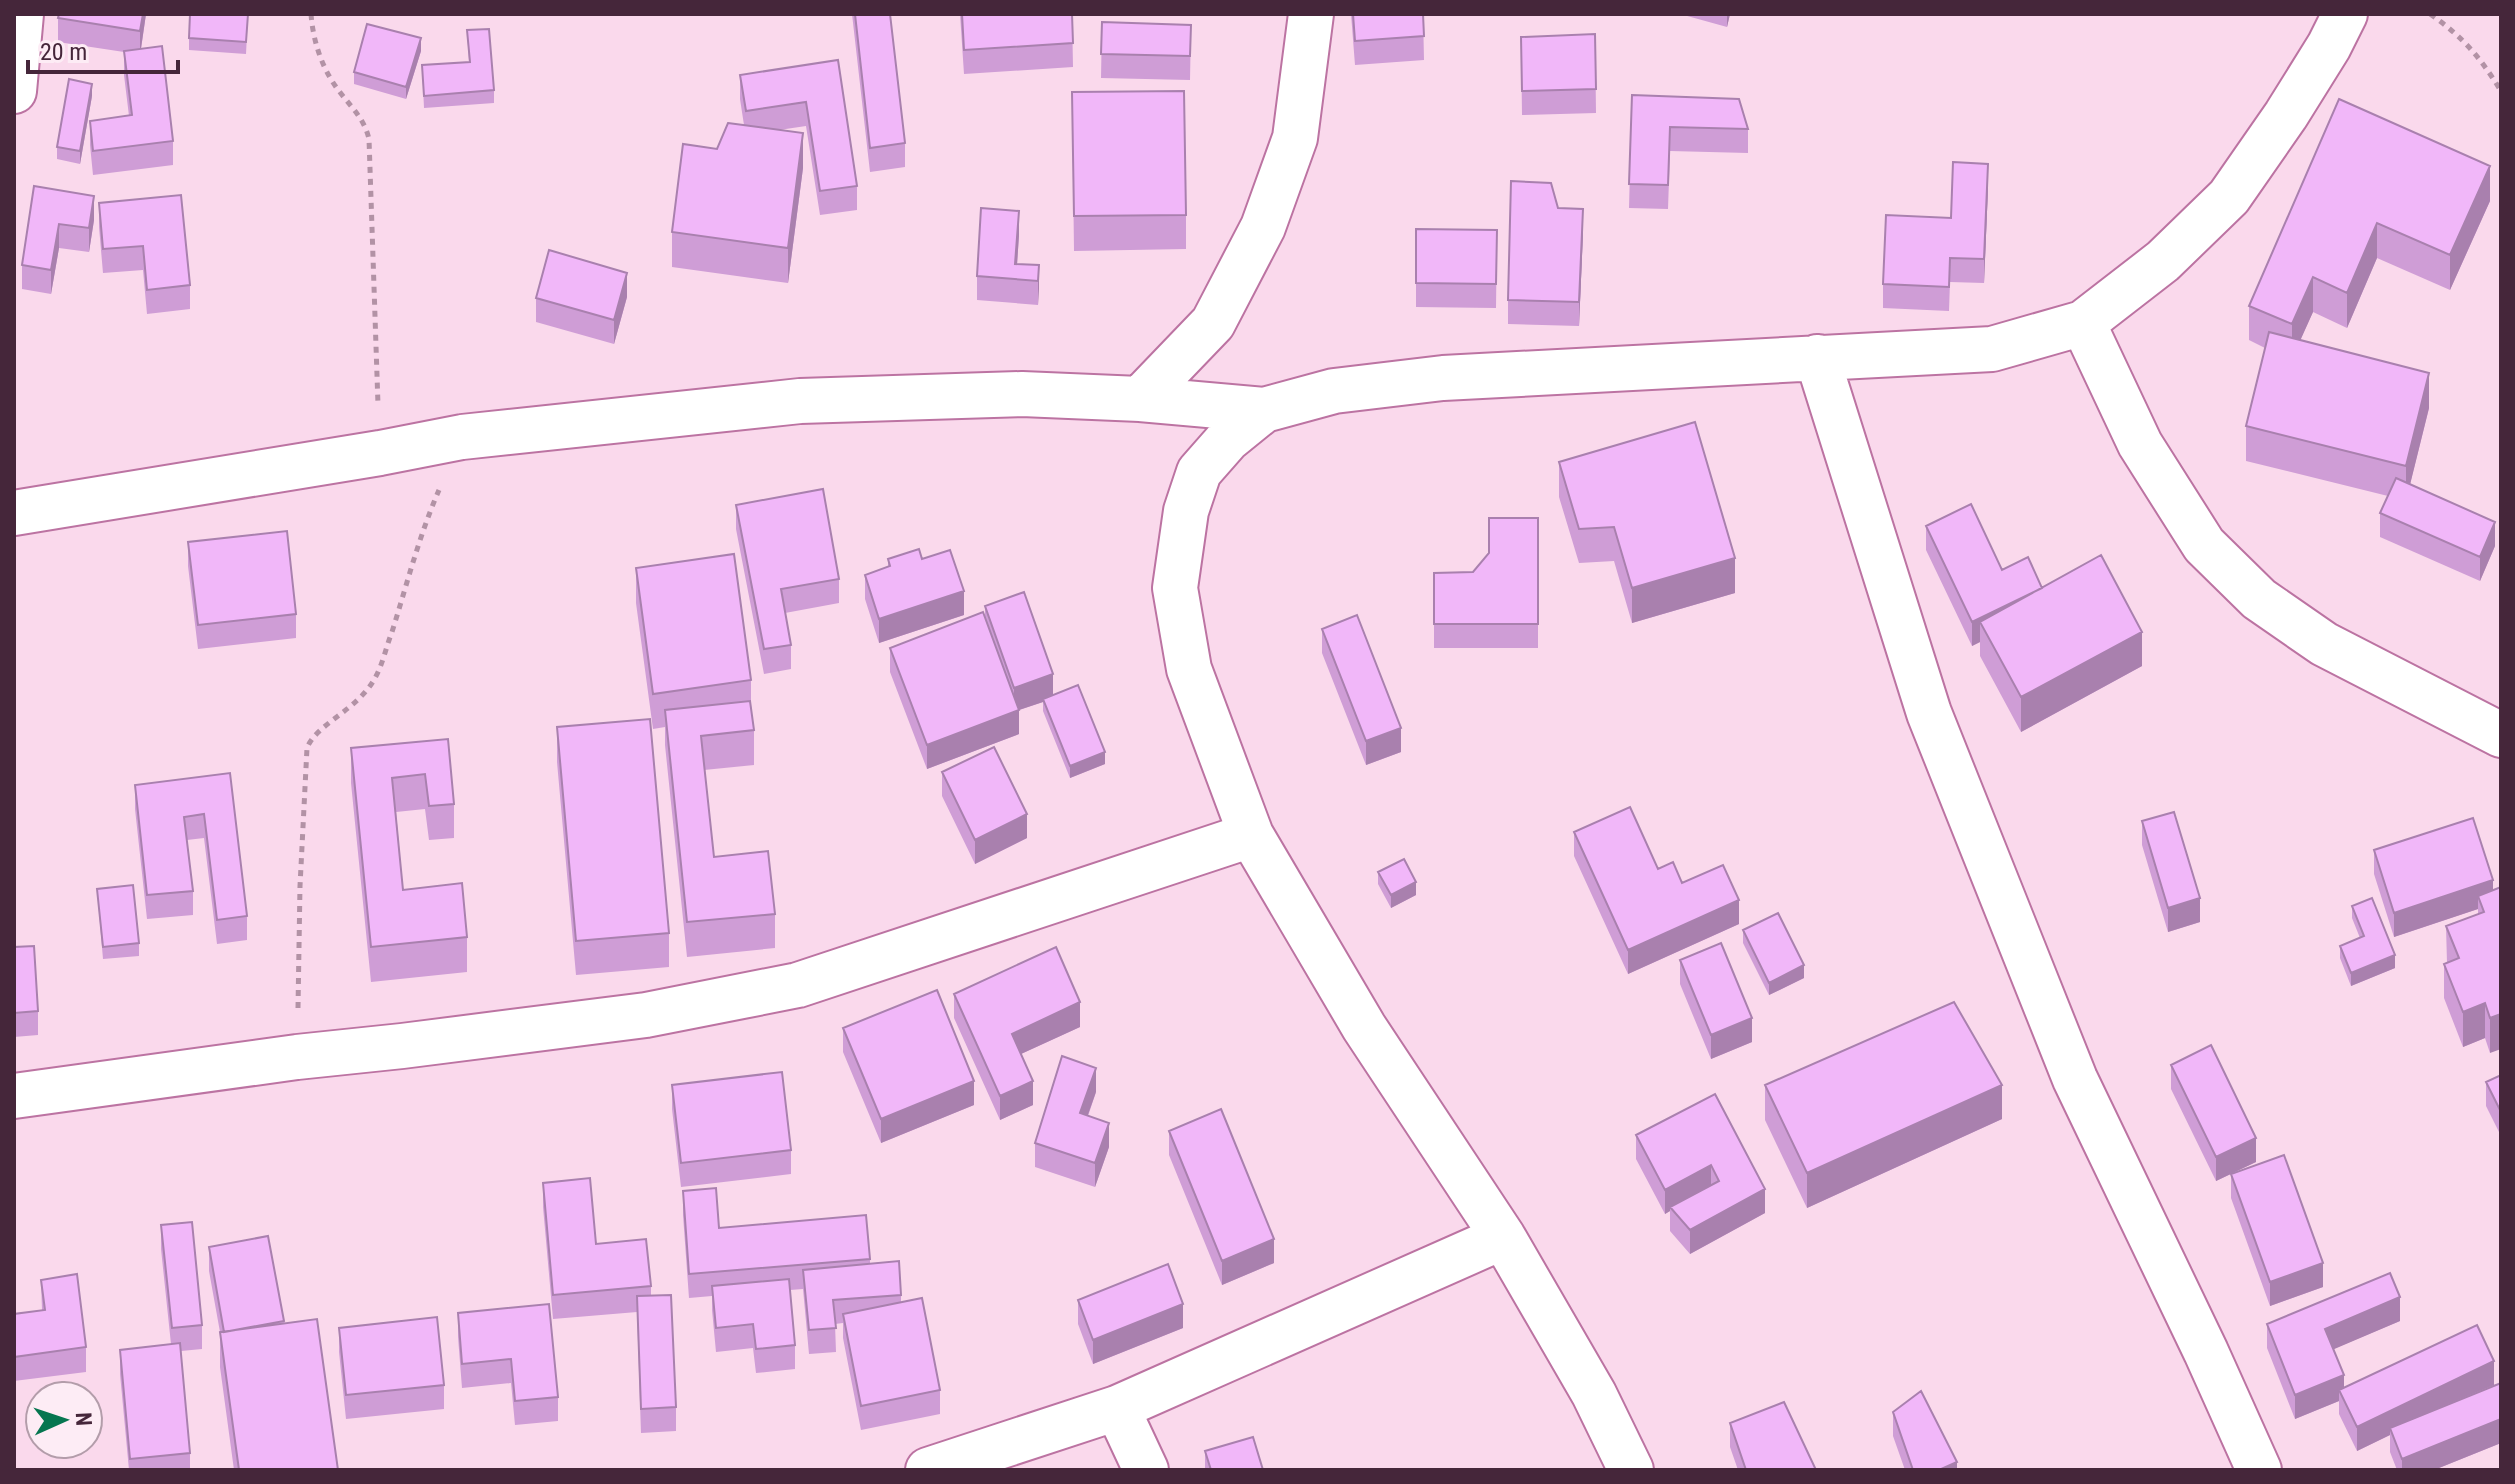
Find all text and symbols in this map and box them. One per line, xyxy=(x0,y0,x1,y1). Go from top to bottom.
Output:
scale bar xyxy=(28,24,178,74)
text: 20 m xyxy=(40,38,87,66)
north arrow xyxy=(24,1380,104,1460)
text: N xyxy=(71,1412,96,1426)

